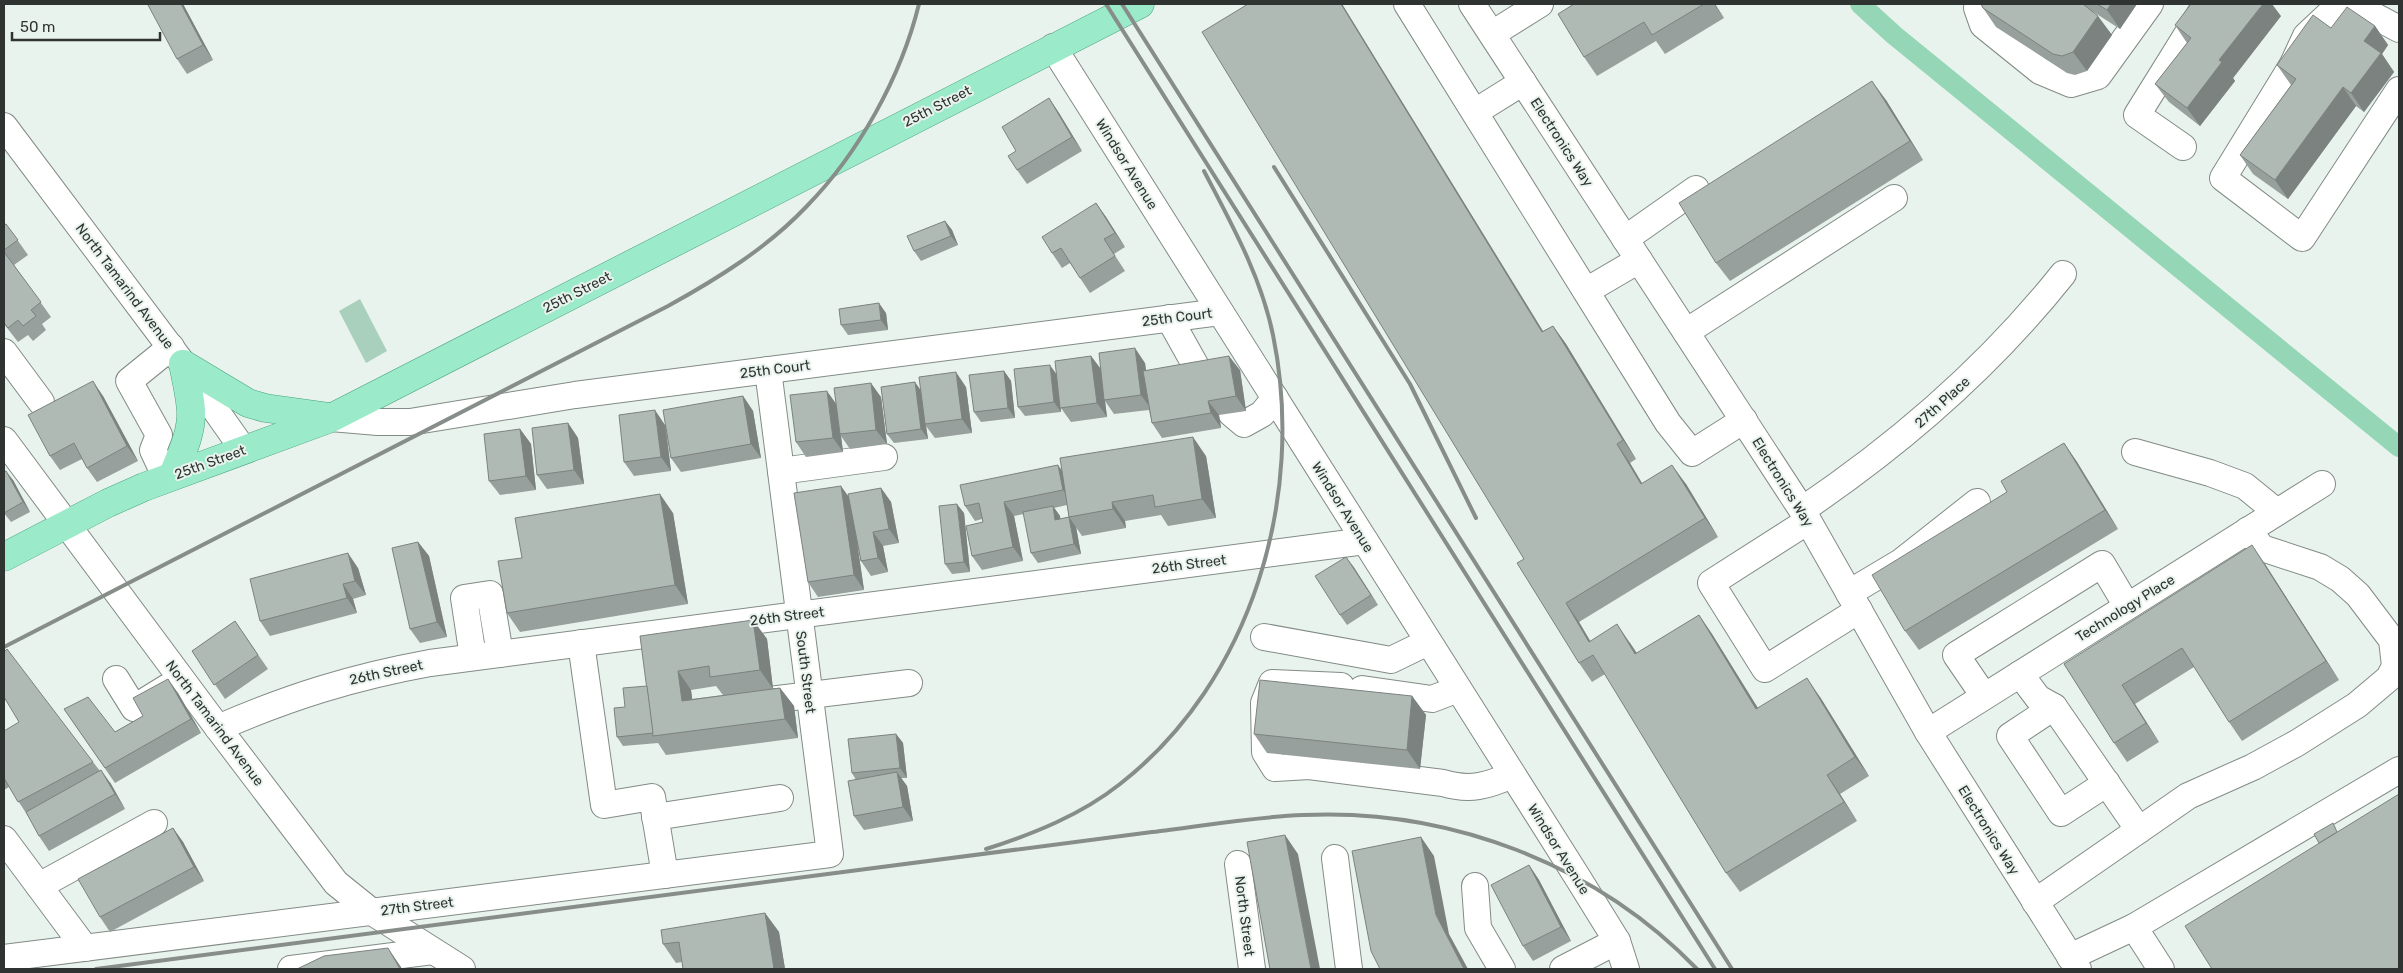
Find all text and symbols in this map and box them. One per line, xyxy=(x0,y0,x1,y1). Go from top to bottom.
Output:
scale bar xyxy=(12,10,160,42)
text: 50 m xyxy=(20,18,55,36)
street label: 25th Street xyxy=(900,82,975,131)
street label: Electronics Way xyxy=(1527,95,1597,190)
street label: Windsor Avenue xyxy=(1092,116,1161,213)
street label: North Tamarind Avenue xyxy=(72,220,177,352)
street label: 25th Street xyxy=(540,268,615,317)
street label: 25th Court xyxy=(1141,305,1214,330)
street label: 25th Court xyxy=(739,357,812,382)
street label: 27th Place xyxy=(1911,373,1974,432)
street label: Electronics Way xyxy=(1748,434,1817,530)
street label: 25th Street xyxy=(172,442,249,483)
street label: Windsor Avenue xyxy=(1308,459,1377,556)
street label: 26th Street xyxy=(1151,551,1228,577)
street label: Technology Place xyxy=(2073,571,2178,646)
street label: 26th Street xyxy=(749,603,826,629)
street label: South Street xyxy=(792,630,819,715)
street label: 26th Street xyxy=(348,656,425,689)
street label: North Tamarind Avenue xyxy=(162,657,267,789)
street label: Electronics Way xyxy=(1954,782,2023,878)
street label: Windsor Avenue xyxy=(1524,801,1593,898)
street label: North Street xyxy=(1231,875,1258,958)
street label: 27th Street xyxy=(380,894,455,919)

